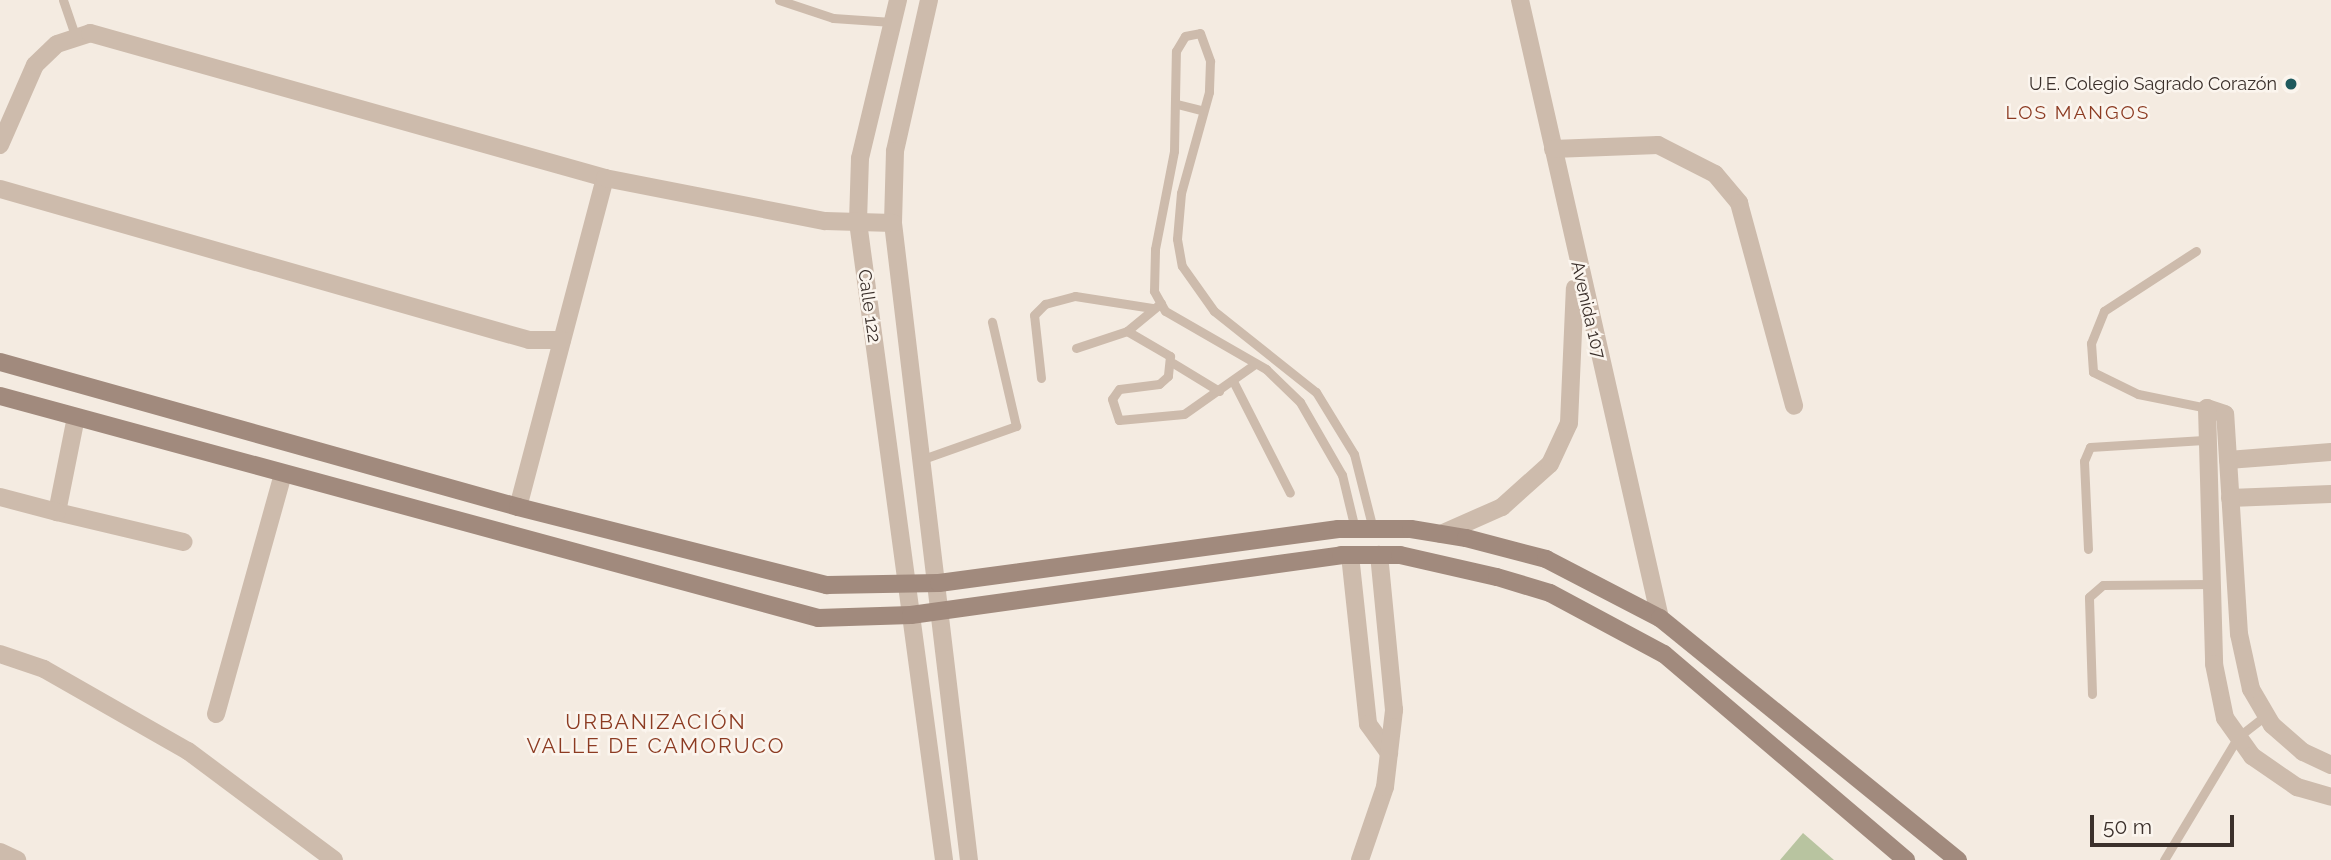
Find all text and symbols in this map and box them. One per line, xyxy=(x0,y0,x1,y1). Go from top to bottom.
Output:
place label: U.E. Colegio Sagrado Corazón xyxy=(2029,73,2277,95)
marker: U.E. Colegio Sagrado Corazón xyxy=(2283,76,2299,92)
district label: LOS MANGOS xyxy=(2007,102,2149,124)
street label: Avenida 107 xyxy=(1566,259,1610,361)
street label: Calle 122 xyxy=(853,268,885,344)
district label: URBANIZACIÓN VALLE DE CAMORUCO xyxy=(529,709,783,759)
scale bar xyxy=(2093,800,2236,844)
text: 50 m xyxy=(2103,814,2152,839)

